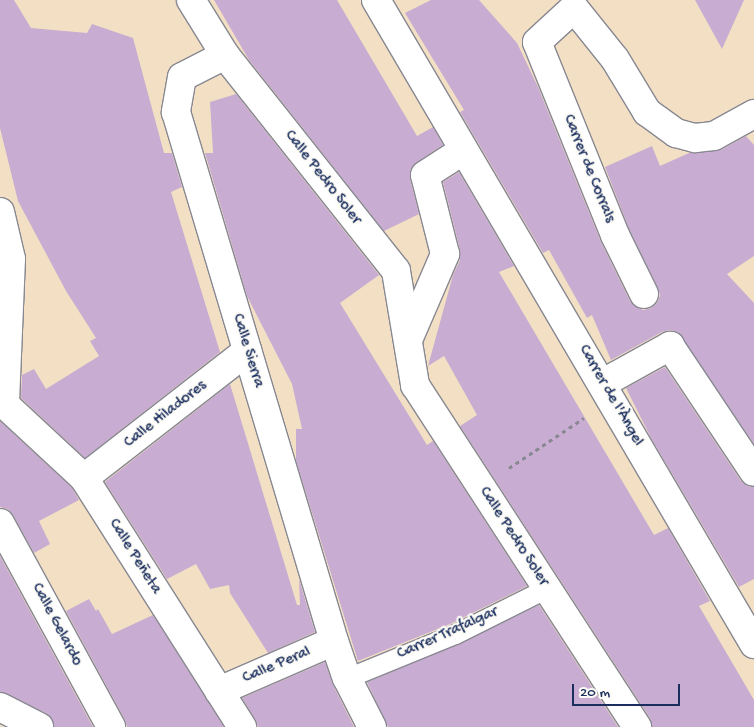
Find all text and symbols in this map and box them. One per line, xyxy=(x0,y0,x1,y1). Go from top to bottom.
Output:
street label: Carrer de Corrals xyxy=(558,112,618,226)
street label: Calle Pedro Soler xyxy=(279,127,365,229)
street label: Calle Sierra xyxy=(227,312,267,390)
street label: Carrer de l'Àngel xyxy=(573,342,647,450)
street label: Calle Hiladores xyxy=(121,377,211,453)
street label: Calle Pedro Soler xyxy=(474,484,552,590)
street label: Calle Peñeta xyxy=(103,516,165,598)
street label: Calle Gelardo xyxy=(26,580,86,670)
street label: Carrer Trafalgar xyxy=(395,603,501,665)
street label: Calle Peral xyxy=(240,643,314,689)
scale bar xyxy=(574,674,682,706)
text: 20 m xyxy=(580,684,610,702)

